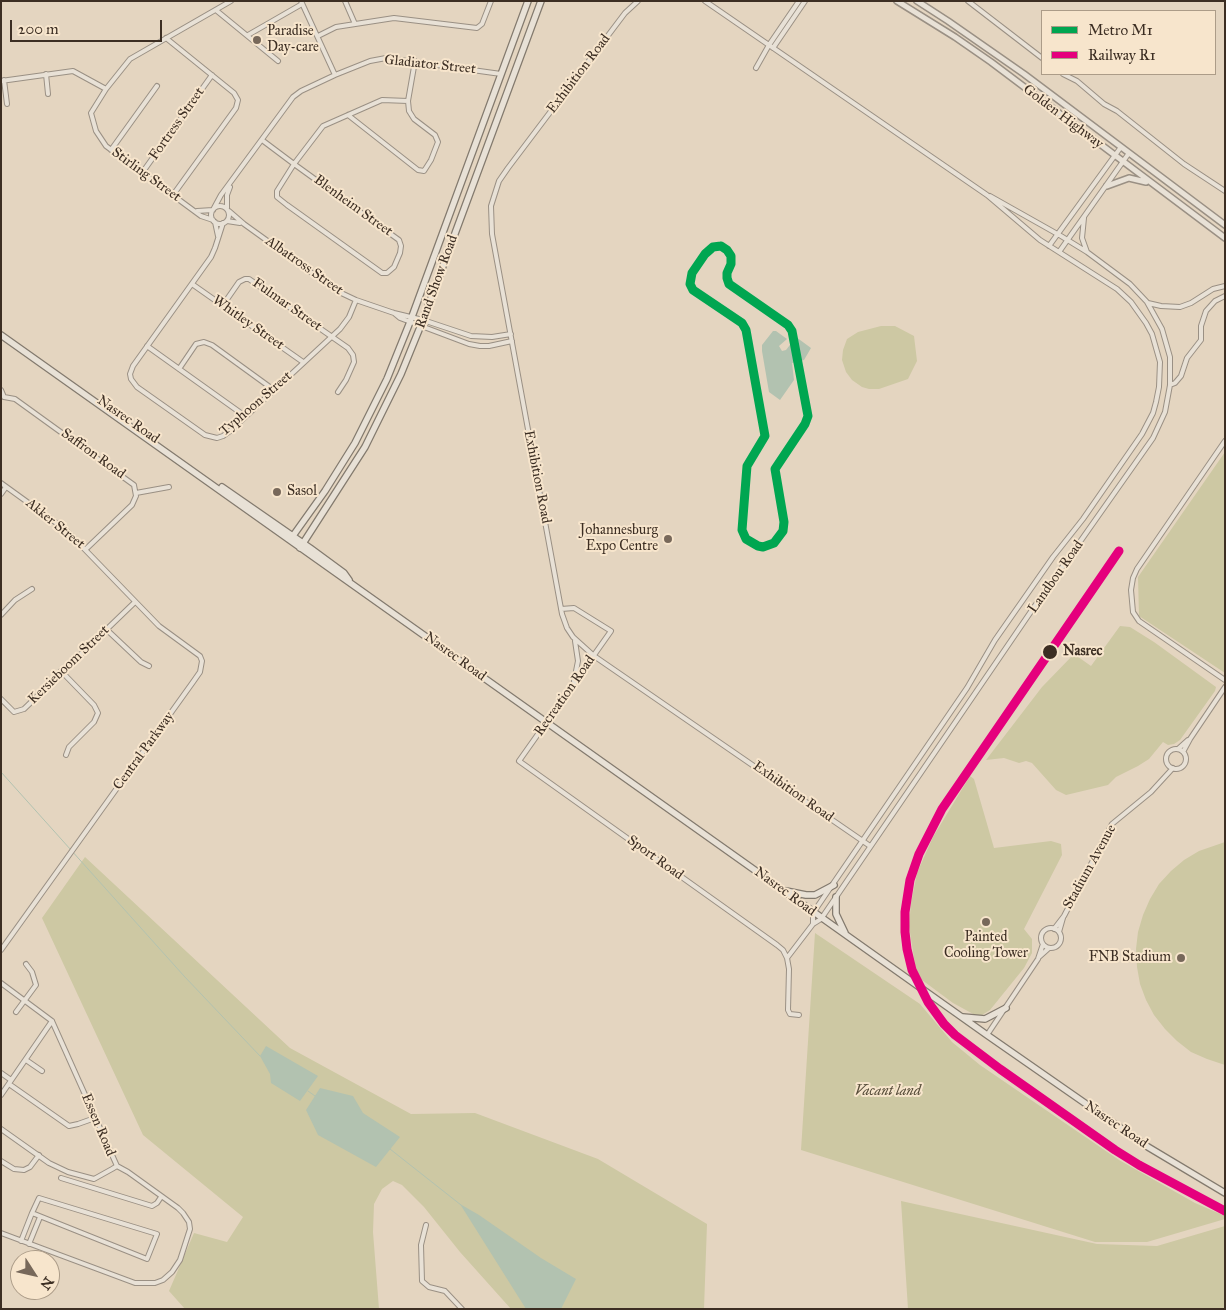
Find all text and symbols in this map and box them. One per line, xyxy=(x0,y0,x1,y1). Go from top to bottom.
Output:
scale bar xyxy=(12,10,165,42)
legend xyxy=(1041,10,1216,75)
text: 200 m xyxy=(18,20,59,38)
text: Metro M1 xyxy=(1088,21,1153,39)
place label: Paradise Day-care xyxy=(267,24,319,56)
street label: Exhibition Road xyxy=(544,31,614,117)
marker: Paradise Day-care xyxy=(251,34,263,46)
text: Railway R1 xyxy=(1088,46,1156,64)
street label: Gladiator Street xyxy=(383,52,477,78)
street label: Golden Highway xyxy=(1020,81,1106,153)
street label: Fortress Street xyxy=(146,84,208,164)
street label: Stirling Street xyxy=(108,144,184,206)
street label: Blenheim Street xyxy=(310,172,396,240)
street label: Albatross Street xyxy=(262,233,346,299)
street label: Rand Show Road xyxy=(412,233,462,331)
street label: Fulmar Street xyxy=(249,275,325,335)
street label: Whitley Street xyxy=(209,292,287,354)
street label: Typhoon Street xyxy=(216,368,296,440)
street label: Nasrec Road xyxy=(94,392,162,448)
street label: Saffron Road xyxy=(58,425,128,483)
street label: Exhibition Road xyxy=(520,429,554,525)
place label: Sasol xyxy=(287,484,317,500)
marker: Sasol xyxy=(271,486,283,498)
street label: Akker Street xyxy=(22,495,88,553)
place label: Johannesburg Expo Centre xyxy=(580,523,658,556)
marker: Johannesburg Expo Centre xyxy=(662,533,674,545)
street label: Landbou Road xyxy=(1025,537,1087,617)
street label: Kersieboom Street xyxy=(25,622,113,708)
street label: Nasrec Road xyxy=(421,629,489,685)
marker: Nasrec xyxy=(1041,643,1059,661)
place label: Nasrec xyxy=(1063,644,1102,660)
street label: Recreation Road xyxy=(531,652,599,740)
street label: Central Parkway xyxy=(110,709,178,793)
street label: Exhibition Road xyxy=(749,758,837,826)
street label: Stadium Avenue xyxy=(1060,822,1120,912)
street label: Sport Road xyxy=(624,832,686,884)
street label: Nasrec Road xyxy=(751,864,819,920)
marker: Painted Cooling Tower xyxy=(980,916,992,928)
place label: Painted Cooling Tower xyxy=(944,930,1028,962)
place label: FNB Stadium xyxy=(1089,950,1171,966)
marker: FNB Stadium xyxy=(1175,952,1187,964)
park label: Vacant land xyxy=(855,1084,921,1100)
street label: Essen Road xyxy=(77,1091,119,1159)
street label: Nasrec Road xyxy=(1081,1098,1151,1152)
north arrow xyxy=(10,1250,60,1300)
text: N xyxy=(37,1274,57,1293)

